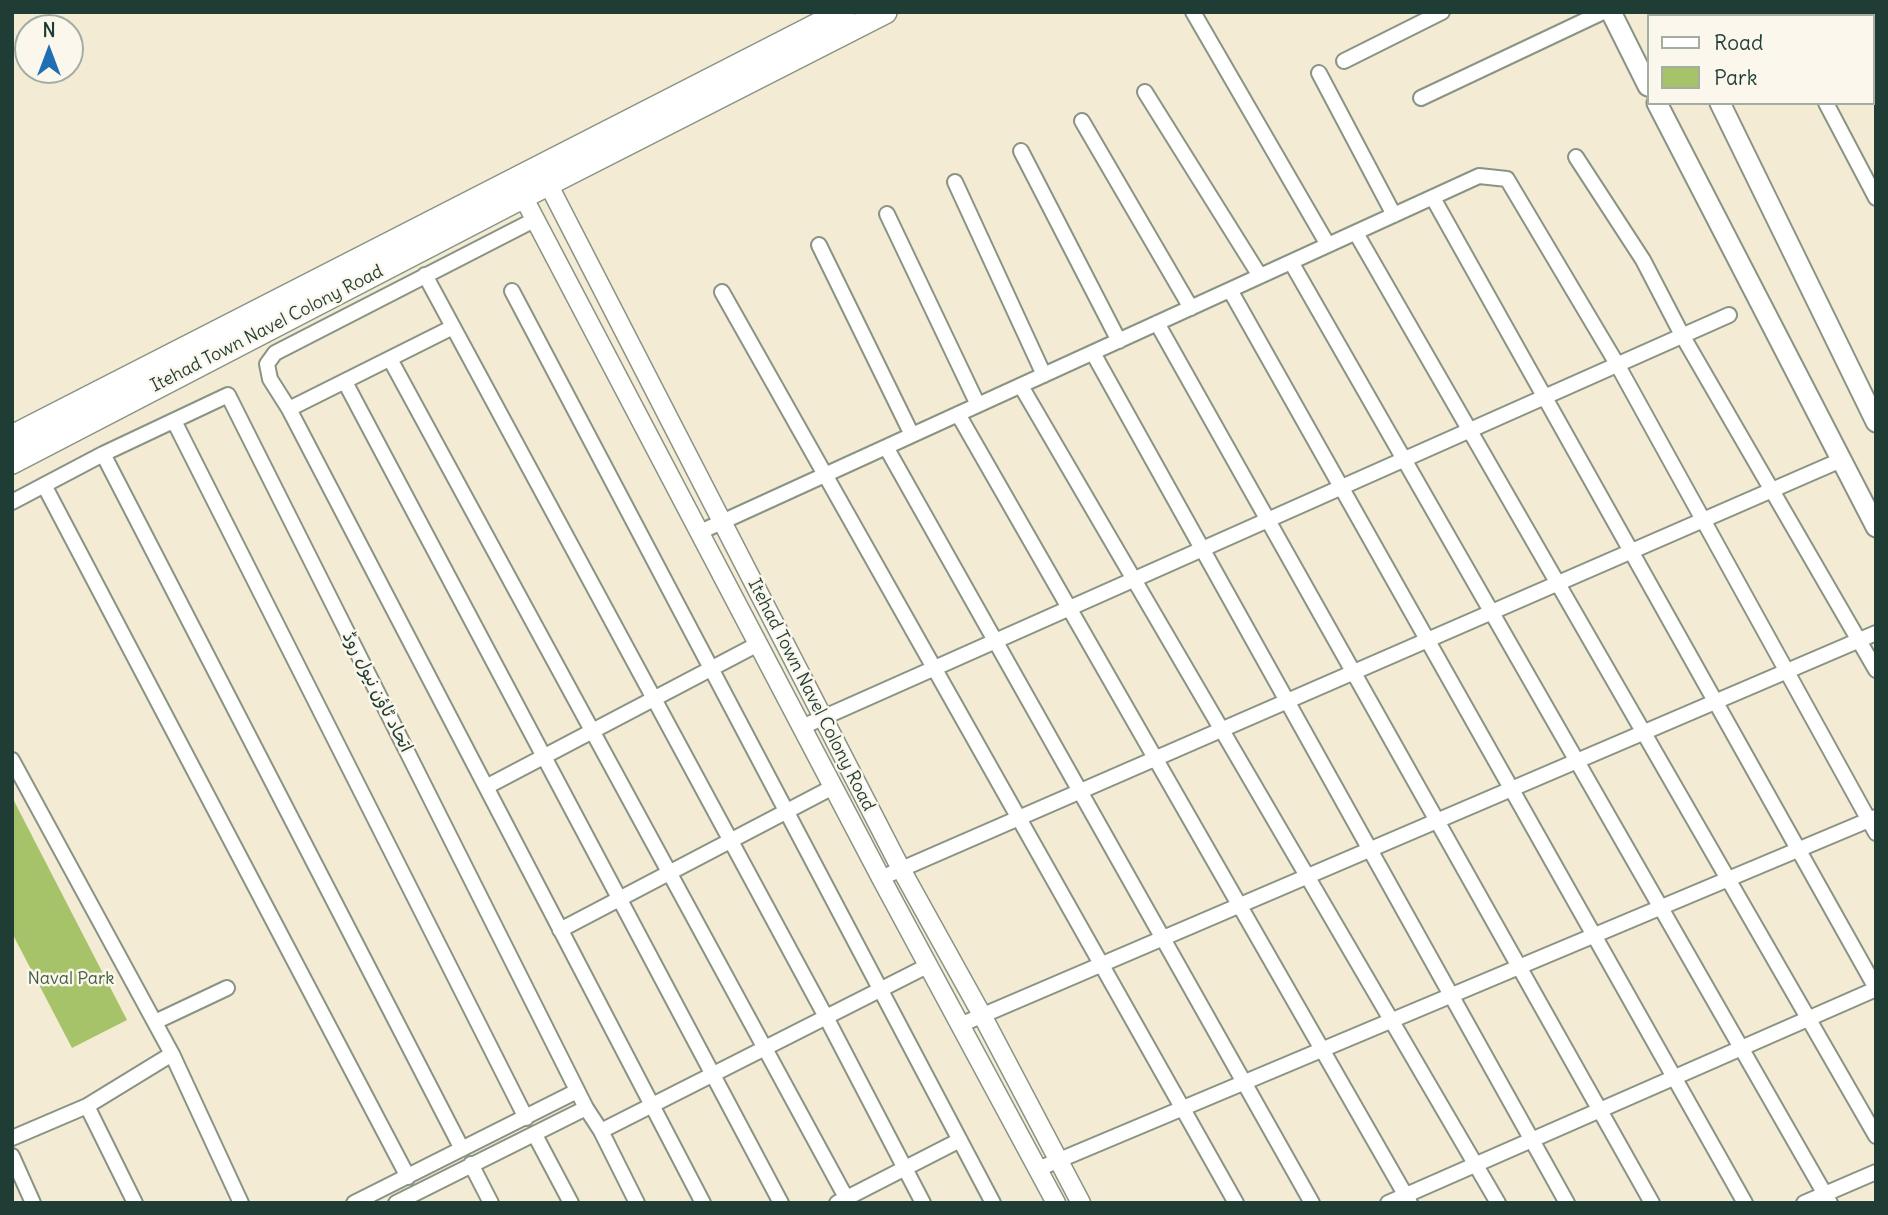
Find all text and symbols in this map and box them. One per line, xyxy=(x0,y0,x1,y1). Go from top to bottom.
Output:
north arrow xyxy=(14,14,84,84)
legend xyxy=(1646,14,1874,105)
text: N xyxy=(42,18,56,42)
text: Road xyxy=(1714,29,1763,56)
text: Park xyxy=(1714,64,1757,91)
street label: Itehad Town Navel Colony Road xyxy=(147,261,387,397)
street label: Itehad Town Navel Colony Road xyxy=(743,575,879,815)
street label: اتحاد ٹاؤن نیول روڈ xyxy=(337,628,417,756)
park label: Naval Park xyxy=(28,968,114,990)

